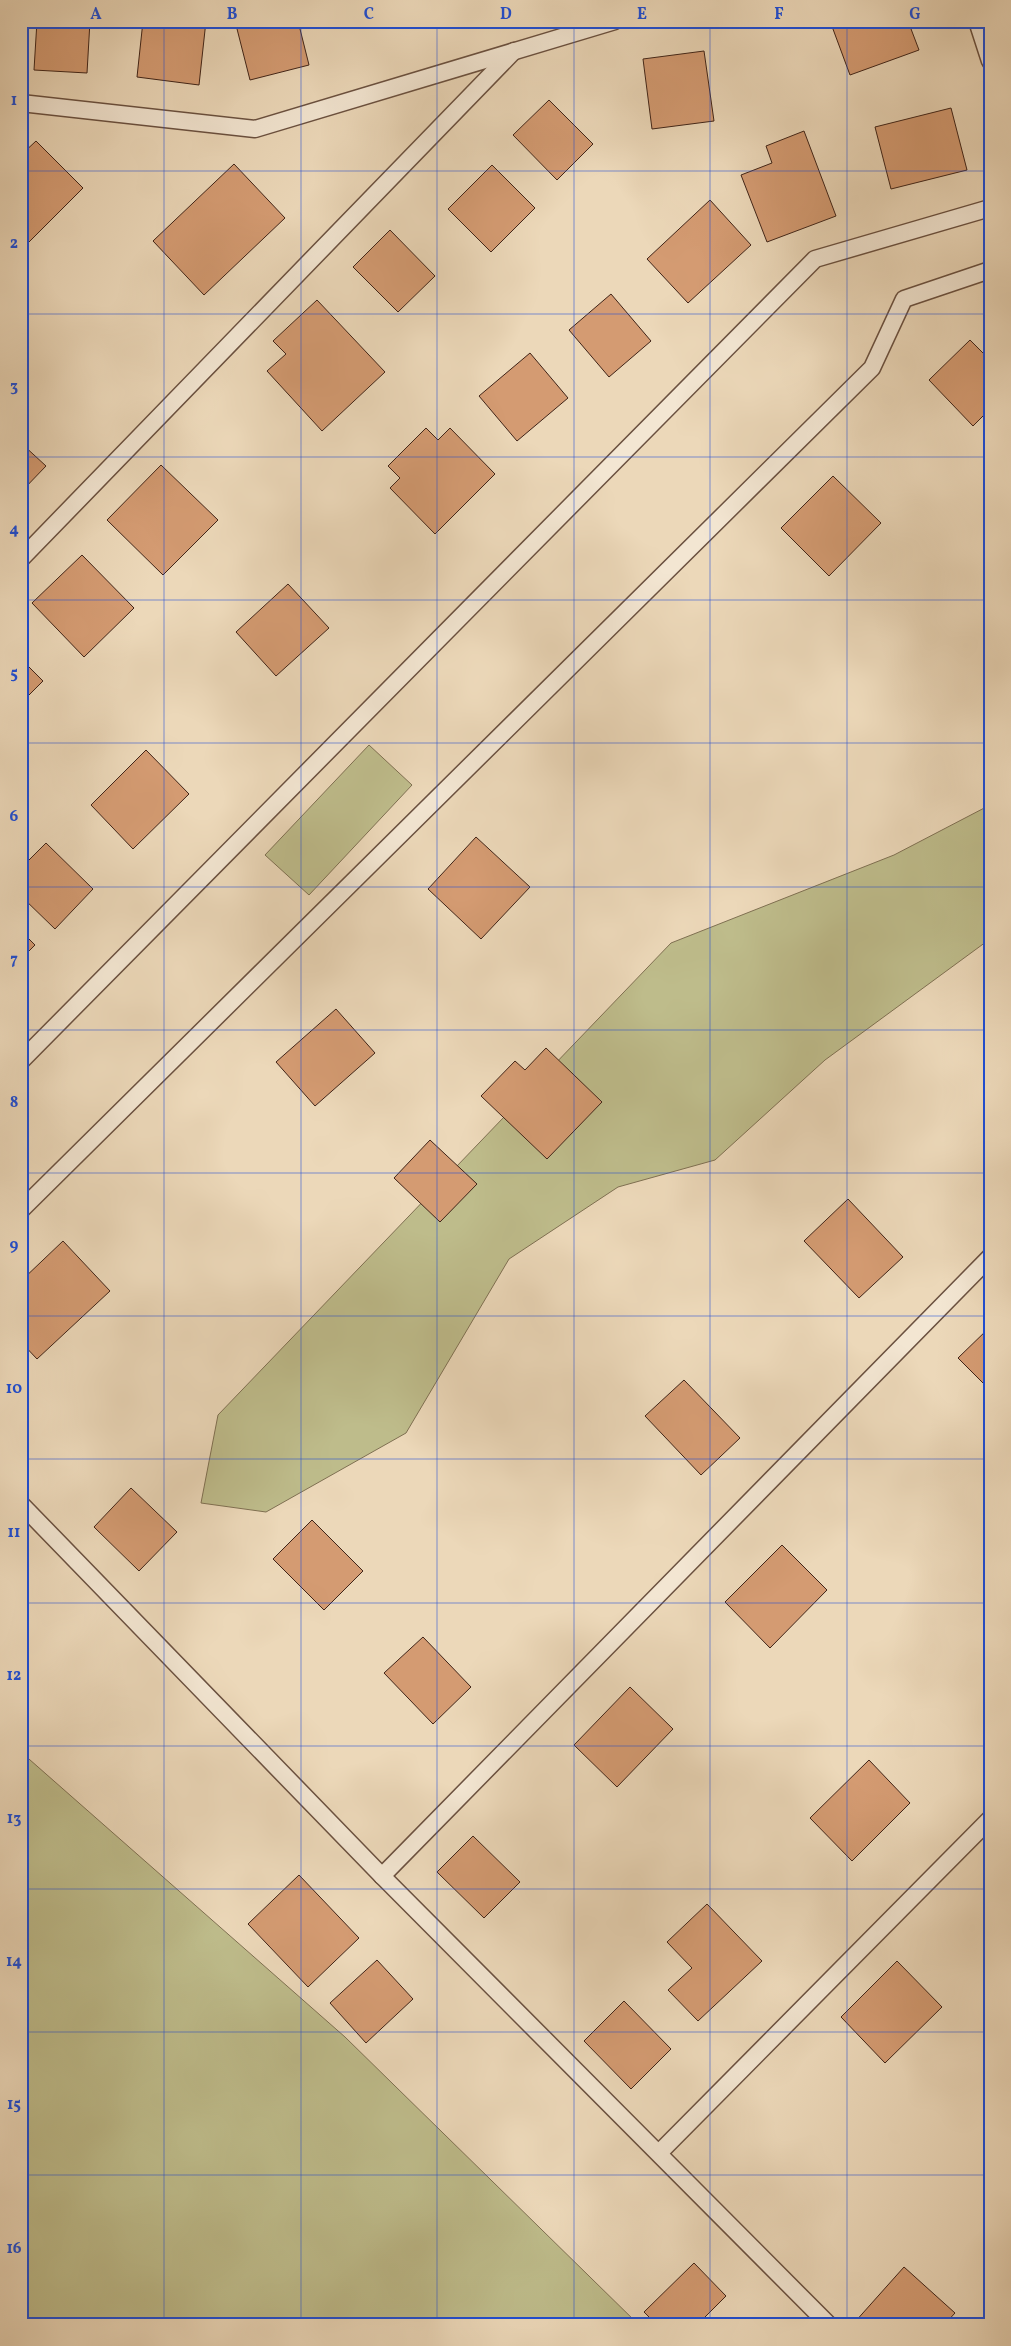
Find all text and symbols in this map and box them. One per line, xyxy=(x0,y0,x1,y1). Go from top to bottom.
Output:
text: A xyxy=(90,4,102,26)
text: B xyxy=(227,4,238,26)
text: C xyxy=(364,4,374,26)
text: D xyxy=(500,4,512,26)
text: E xyxy=(637,4,647,26)
text: F xyxy=(774,4,784,26)
text: G xyxy=(909,4,921,26)
text: 1 xyxy=(11,90,17,112)
text: 2 xyxy=(10,233,18,255)
text: 3 xyxy=(10,376,18,398)
text: 4 xyxy=(9,519,19,541)
text: 5 xyxy=(10,663,18,685)
text: 6 xyxy=(10,806,19,828)
text: 7 xyxy=(10,949,18,971)
text: 8 xyxy=(10,1092,18,1114)
text: 9 xyxy=(10,1235,19,1257)
text: 10 xyxy=(6,1378,22,1400)
text: 11 xyxy=(8,1522,20,1544)
text: 12 xyxy=(7,1665,21,1687)
text: 13 xyxy=(7,1808,21,1830)
text: 14 xyxy=(6,1951,22,1973)
text: 15 xyxy=(7,2094,21,2116)
text: 16 xyxy=(6,2238,22,2260)

